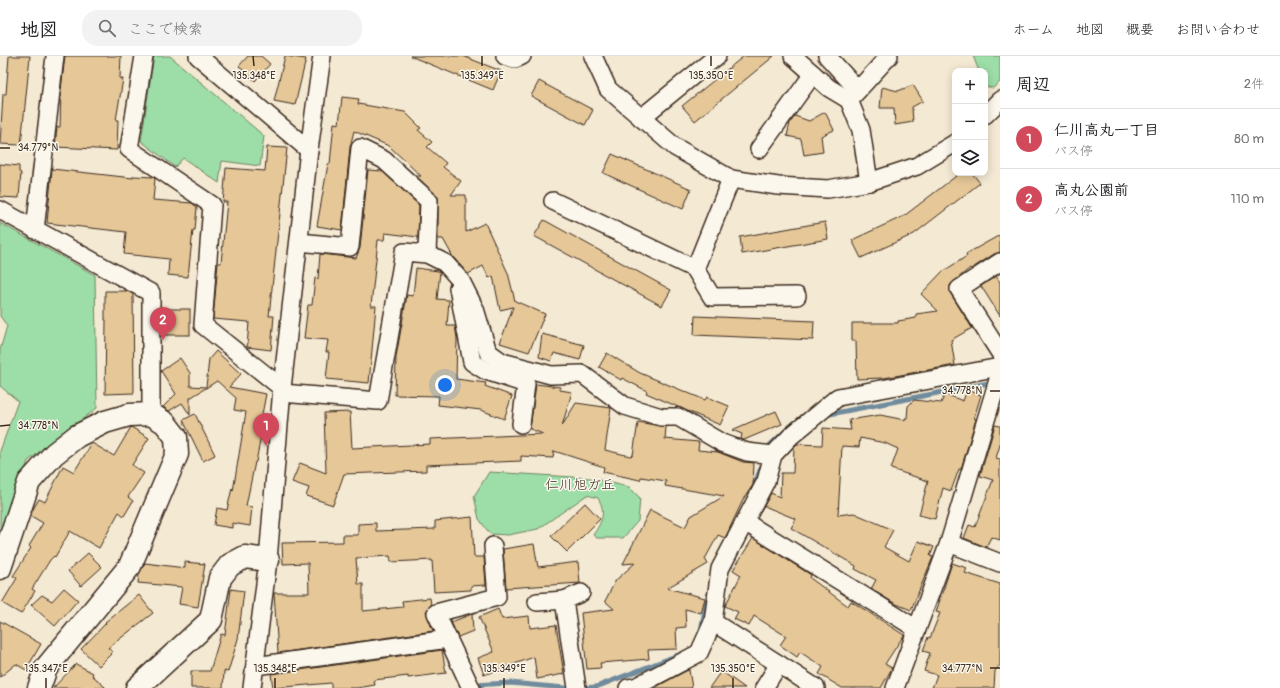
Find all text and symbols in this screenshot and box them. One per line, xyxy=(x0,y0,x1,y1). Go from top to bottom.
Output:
search box xyxy=(82,10,362,46)
icon: search xyxy=(96,17,118,39)
text: 地図 xyxy=(20,18,58,42)
text: ここで検索 xyxy=(128,20,203,39)
text: ホーム xyxy=(1013,21,1054,38)
text: 地図 xyxy=(1076,21,1104,38)
text: 概要 xyxy=(1126,21,1154,38)
text: お問い合わせ xyxy=(1176,21,1260,38)
map controls xyxy=(952,68,988,176)
button: + xyxy=(952,68,988,104)
text: 135.348°E xyxy=(232,70,276,82)
text: 135.349°E xyxy=(460,70,504,82)
text: 135.350°E xyxy=(689,70,733,82)
text: 周辺 xyxy=(1016,74,1050,95)
text: 2件 xyxy=(1244,76,1264,92)
button: − xyxy=(952,104,988,140)
text: 仁川高丸一丁目 xyxy=(1054,121,1159,140)
text: 1 xyxy=(1026,131,1032,147)
text: 80 m xyxy=(1234,131,1264,147)
button: layers xyxy=(952,140,988,176)
text: 34.779°N xyxy=(18,142,58,154)
text: バス停 xyxy=(1054,143,1093,159)
text: 高丸公園前 xyxy=(1054,181,1129,200)
text: 2 xyxy=(1025,191,1033,207)
text: 110 m xyxy=(1231,191,1264,207)
text: バス停 xyxy=(1054,203,1093,219)
pin: 2 xyxy=(150,307,176,340)
your location xyxy=(435,375,455,395)
text: 34.778°N xyxy=(942,385,982,397)
pin: 1 xyxy=(253,413,279,446)
text: 34.778°N xyxy=(18,420,58,432)
district label: 仁川旭ガ丘 xyxy=(545,476,615,493)
text: 135.347°E xyxy=(24,663,68,675)
text: 135.348°E xyxy=(253,663,297,675)
text: 135.349°E xyxy=(482,663,526,675)
text: 135.350°E xyxy=(711,663,755,675)
text: 34.777°N xyxy=(942,663,983,675)

